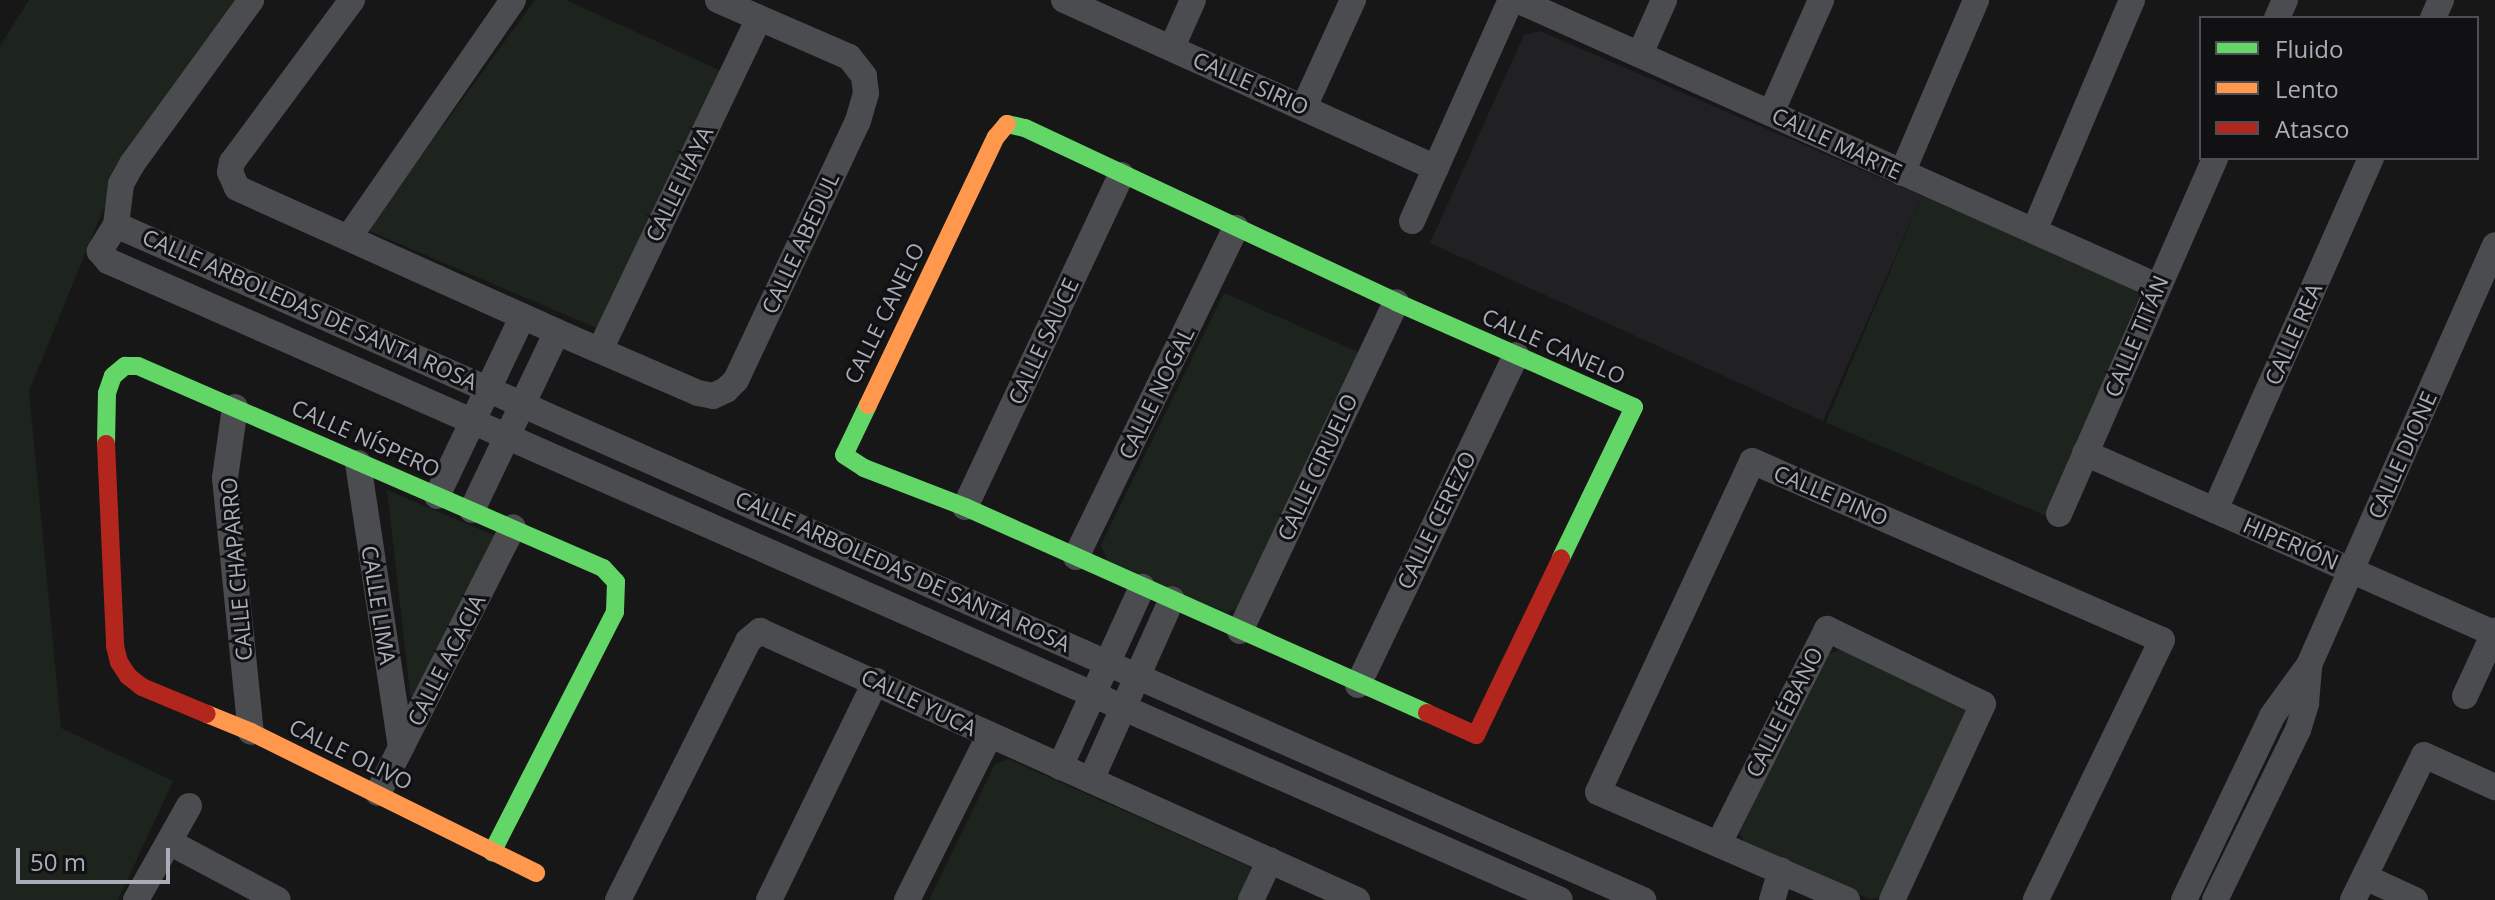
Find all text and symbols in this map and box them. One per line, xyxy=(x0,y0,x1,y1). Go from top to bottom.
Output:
legend xyxy=(2199,16,2479,160)
text: Fluido xyxy=(2275,32,2343,65)
street label: CALLE SIRIO xyxy=(1189,46,1313,120)
text: Lento xyxy=(2275,72,2339,105)
street label: CALLE MARTE xyxy=(1768,101,1906,185)
text: Atasco xyxy=(2275,112,2349,145)
street label: CALLE HAYA xyxy=(640,122,718,246)
street label: CALLE ABEDUL xyxy=(756,168,844,318)
street label: CALLE ARBOLEDAS DE SANTA ROSA xyxy=(139,223,481,395)
street label: CALLE CANELO xyxy=(838,238,930,388)
street label: CALLE TITÁN xyxy=(2099,271,2173,401)
street label: CALLE SAUCE xyxy=(1002,273,1084,409)
street label: CALLE REA xyxy=(2259,279,2327,389)
street label: CALLE CANELO xyxy=(1478,303,1630,389)
street label: CALLE NOGAL xyxy=(1113,323,1199,463)
street label: CALLE DIONE xyxy=(2362,387,2442,523)
street label: CALLE CIRUELO xyxy=(1271,389,1363,545)
street label: CALLE NÍSPERO xyxy=(288,393,444,483)
street label: CALLE CEREZO xyxy=(1391,447,1481,593)
street label: CALLE PINO xyxy=(1770,459,1892,531)
street label: CALLE CHAPARRO xyxy=(215,476,257,662)
street label: CALLE ARBOLEDAS DE SANTA ROSA xyxy=(732,485,1074,657)
street label: HIPERIÓN xyxy=(2239,511,2343,575)
street label: CALLE LIMA xyxy=(357,544,401,666)
street label: CALLE ACACIA xyxy=(401,590,491,730)
street label: CALLE ÉBANO xyxy=(1740,642,1828,782)
street label: CALLE YUCA xyxy=(857,663,981,741)
street label: CALLE OLIVO xyxy=(285,713,417,795)
scale bar xyxy=(20,832,174,882)
text: 50 m xyxy=(30,845,86,878)

